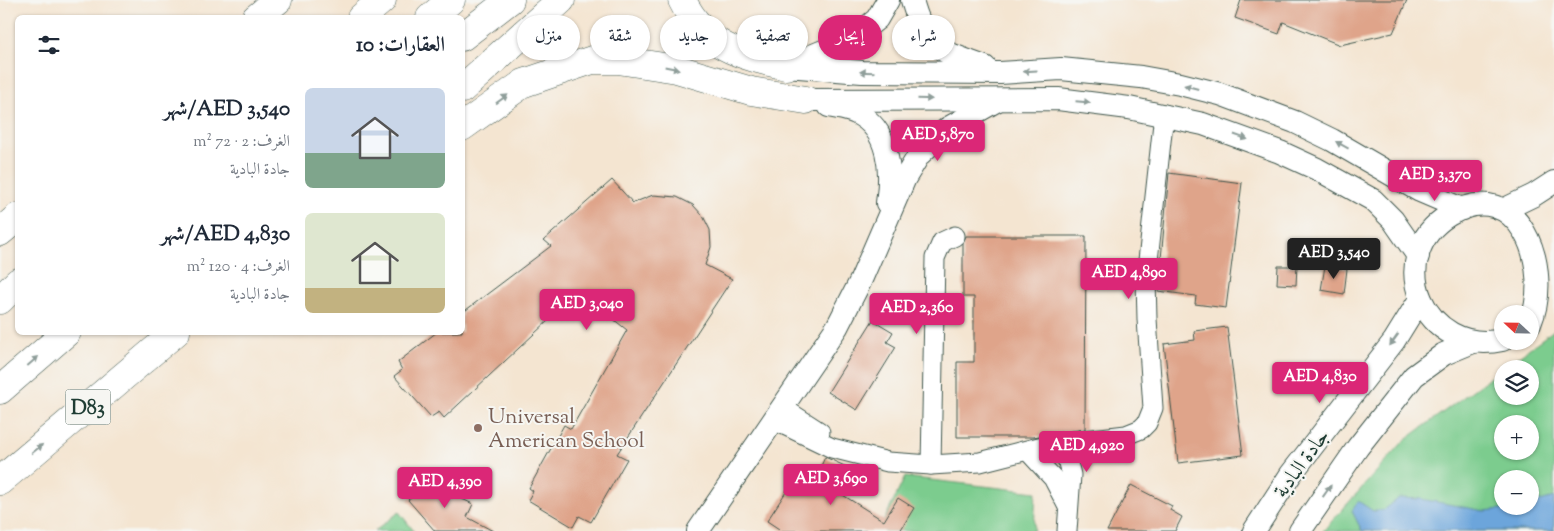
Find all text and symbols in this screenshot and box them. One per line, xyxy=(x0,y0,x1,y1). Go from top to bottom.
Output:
chip: منزل xyxy=(517,15,580,60)
chip: شقة xyxy=(590,15,650,60)
chip: جديد xyxy=(660,15,727,60)
chip: تصفية xyxy=(737,15,808,60)
chip: إيجار xyxy=(818,15,882,60)
chip: شراء xyxy=(892,15,955,60)
icon: filters xyxy=(35,31,63,59)
text: العقارات: 10 xyxy=(356,31,445,61)
one-way arrow xyxy=(665,65,681,73)
one-way arrow xyxy=(1021,67,1037,75)
one-way arrow xyxy=(859,68,875,76)
one-way arrow xyxy=(1183,83,1198,91)
one-way arrow xyxy=(495,94,509,104)
text: AED 3,540/شهر xyxy=(164,95,290,125)
one-way arrow xyxy=(917,95,933,103)
one-way arrow xyxy=(1075,98,1091,106)
icon: home xyxy=(345,108,405,168)
pin: AED 5,870 xyxy=(881,120,995,162)
text: AED 5,870 xyxy=(902,124,974,147)
text: الغرف: 2 · 72 m² xyxy=(193,131,290,154)
one-way arrow xyxy=(1234,133,1249,141)
one-way arrow xyxy=(1335,141,1348,150)
text: جادة البادية xyxy=(230,159,290,182)
pin: AED 3,370 xyxy=(1378,160,1492,202)
text: AED 3,370 xyxy=(1399,164,1471,187)
text: AED 4,830/شهر xyxy=(161,220,290,250)
icon: home xyxy=(345,233,405,293)
pin: AED 3,540 xyxy=(1277,238,1391,280)
text: AED 3,540 xyxy=(1298,242,1370,265)
text: الغرف: 4 · 120 m² xyxy=(187,256,290,279)
pin: AED 4,890 xyxy=(1072,258,1186,300)
text: AED 4,890 xyxy=(1091,262,1167,285)
text: جادة البادية xyxy=(230,284,290,307)
pin: AED 3,040 xyxy=(530,288,644,331)
pin: AED 2,360 xyxy=(860,292,974,335)
text: AED 3,040 xyxy=(551,293,623,316)
text: AED 2,360 xyxy=(881,297,953,320)
north arrow xyxy=(1494,305,1539,350)
map controls xyxy=(1494,305,1539,515)
one-way arrow xyxy=(1389,333,1399,347)
one-way arrow xyxy=(27,355,39,367)
button: layers xyxy=(1494,360,1539,405)
pin: AED 4,830 xyxy=(1263,362,1377,404)
text: AED 4,830 xyxy=(1283,366,1357,389)
road number: D83 xyxy=(66,390,110,424)
place label: Universal American School xyxy=(488,403,645,457)
button: + xyxy=(1494,415,1539,460)
marker: Universal American School xyxy=(472,422,484,434)
street label: جادة البادية xyxy=(1267,423,1338,505)
pin: AED 4,920 xyxy=(1030,430,1144,473)
text: AED 4,920 xyxy=(1050,435,1124,458)
one-way arrow xyxy=(31,444,44,455)
pin: AED 3,690 xyxy=(774,464,888,506)
pin: AED 4,390 xyxy=(388,466,502,509)
text: AED 3,690 xyxy=(794,468,868,491)
button: − xyxy=(1494,470,1539,515)
text: AED 4,390 xyxy=(408,471,482,494)
one-way arrow xyxy=(1322,484,1332,498)

